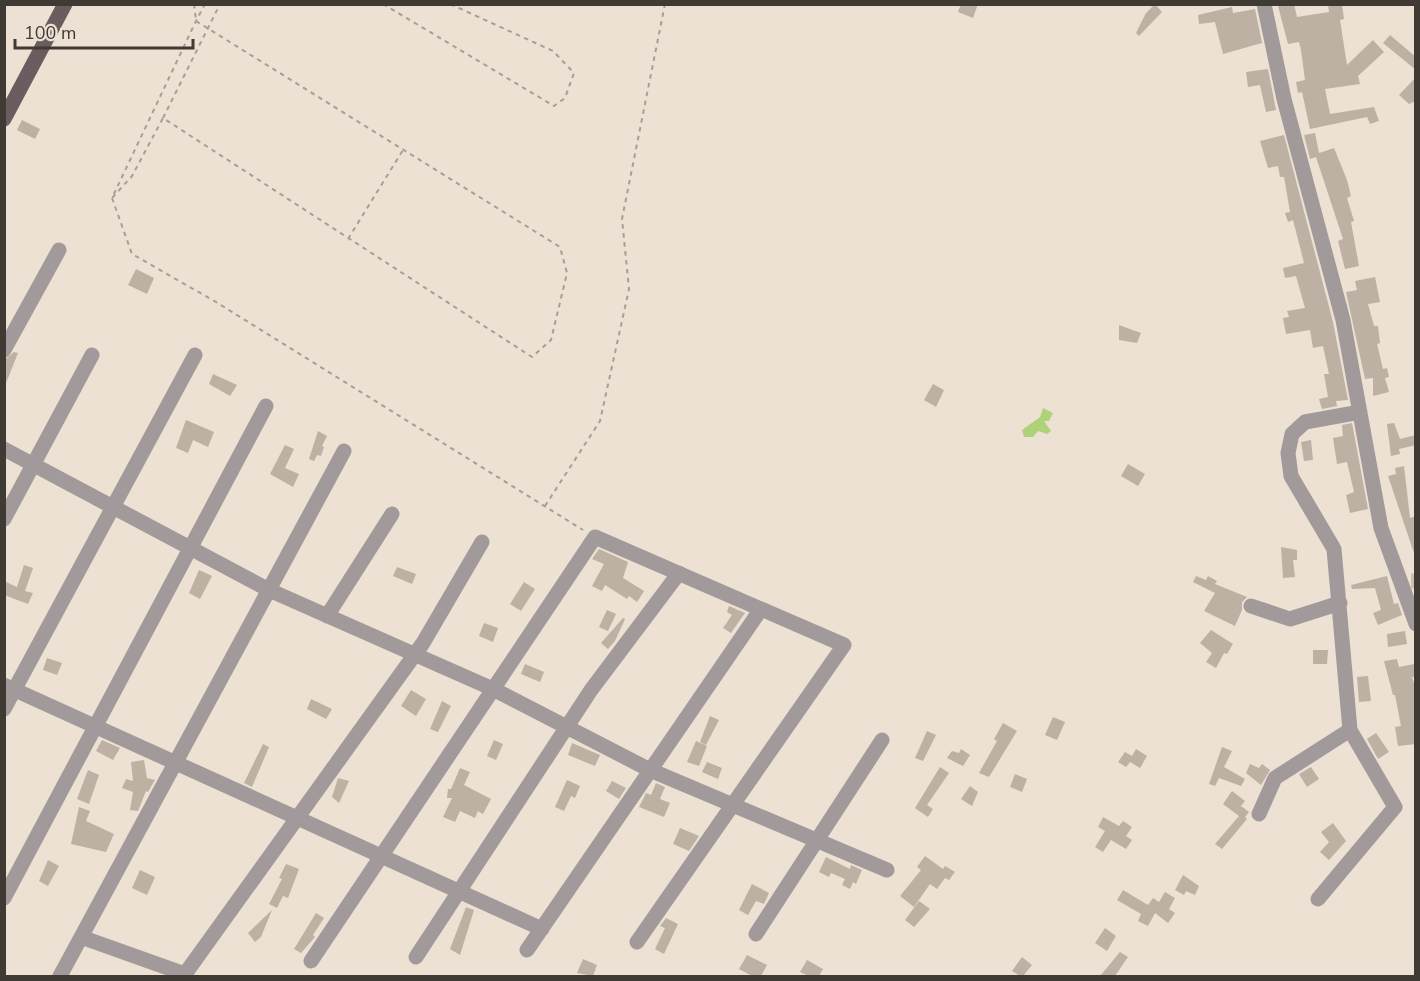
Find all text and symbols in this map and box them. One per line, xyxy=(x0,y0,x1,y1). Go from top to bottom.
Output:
scale bar xyxy=(15,12,194,50)
text: 100 m xyxy=(24,21,76,45)

